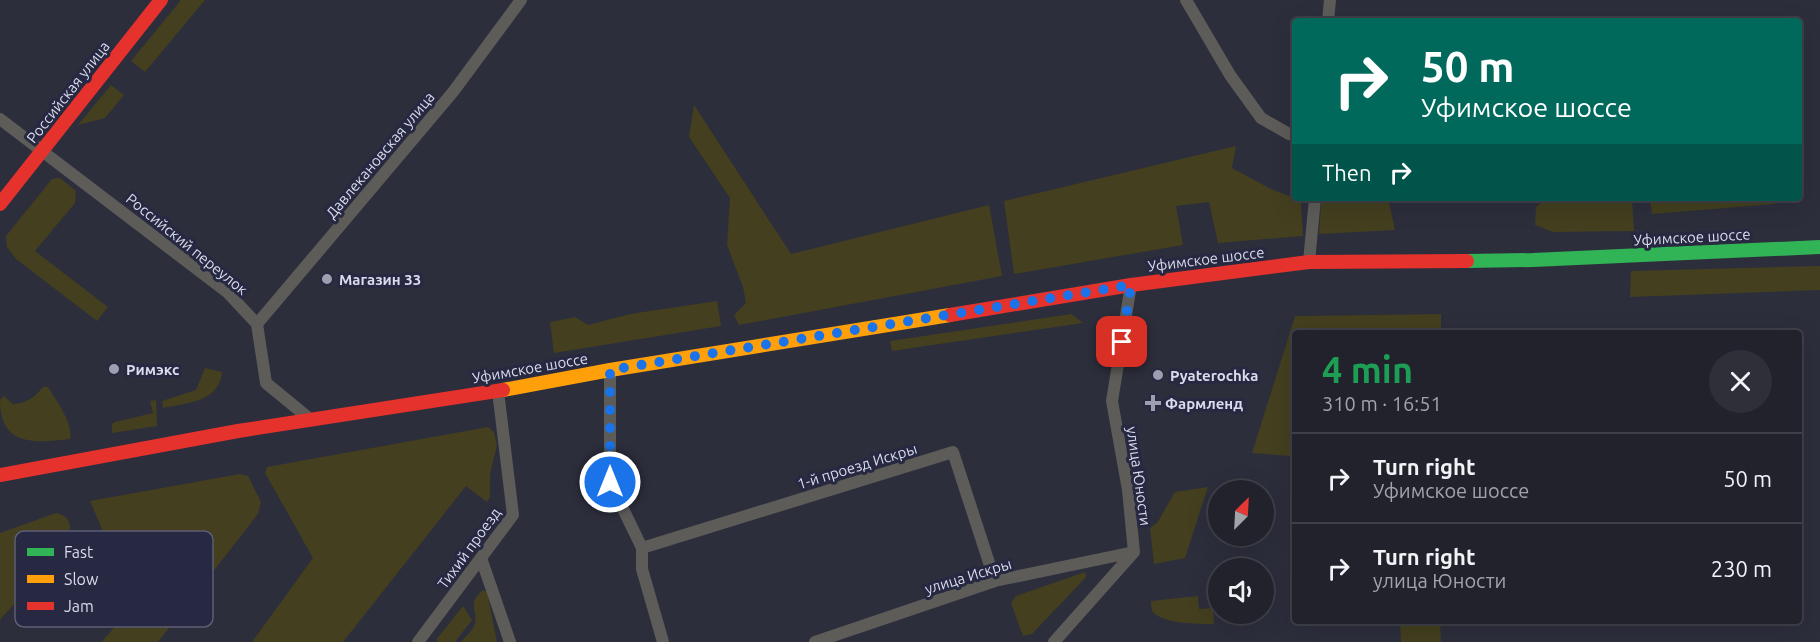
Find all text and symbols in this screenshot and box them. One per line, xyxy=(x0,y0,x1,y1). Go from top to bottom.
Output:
street label: Российская улица xyxy=(23,38,113,146)
icon: right xyxy=(1322,42,1400,120)
text: 50 m xyxy=(1421,43,1515,90)
street label: Давлекановская улица xyxy=(322,88,438,222)
text: Уфимское шоссе xyxy=(1421,92,1632,122)
icon: right xyxy=(1384,156,1417,189)
text: Then xyxy=(1322,160,1372,185)
street label: Российский переулок xyxy=(123,190,251,298)
street label: Уфимское шоссе xyxy=(1633,225,1751,249)
street label: Уфимское шоссе xyxy=(1147,243,1265,275)
place label: Магазин 33 xyxy=(339,271,421,288)
marker: Магазин 33 xyxy=(320,272,334,286)
pin xyxy=(1096,316,1147,367)
icon: arrive xyxy=(1105,325,1138,358)
street label: Уфимское шоссе xyxy=(471,349,589,387)
text: 4 min xyxy=(1322,349,1413,390)
button: close xyxy=(1709,350,1772,413)
place label: Римэкс xyxy=(126,361,179,378)
marker: Римэкс xyxy=(107,362,121,376)
place label: Pyaterochka xyxy=(1170,367,1258,384)
marker: Pyaterochka xyxy=(1151,368,1165,382)
text: 310 m · 16:51 xyxy=(1322,392,1442,415)
place label: Фармленд xyxy=(1165,395,1243,412)
marker: Фармленд xyxy=(1146,396,1160,410)
street label: улица Юности xyxy=(1124,425,1154,527)
street label: 1-й проезд Искры xyxy=(795,440,919,492)
position arrow xyxy=(578,450,642,514)
text: Turn right xyxy=(1373,454,1475,479)
icon: right xyxy=(1322,462,1355,495)
text: 50 m xyxy=(1723,466,1772,491)
text: Уфимское шоссе xyxy=(1373,479,1529,502)
north arrow xyxy=(1208,480,1274,546)
map controls xyxy=(1208,480,1274,624)
street label: Тихий проезд xyxy=(434,504,504,592)
legend xyxy=(15,531,213,627)
text: Fast xyxy=(64,543,94,561)
text: Turn right xyxy=(1373,544,1475,569)
icon: right xyxy=(1322,552,1355,585)
street label: улица Искры xyxy=(923,555,1013,597)
text: 230 m xyxy=(1711,556,1772,581)
button: sound xyxy=(1208,558,1274,624)
text: улица Юности xyxy=(1373,569,1506,592)
text: Slow xyxy=(64,570,99,588)
text: Jam xyxy=(64,597,94,615)

